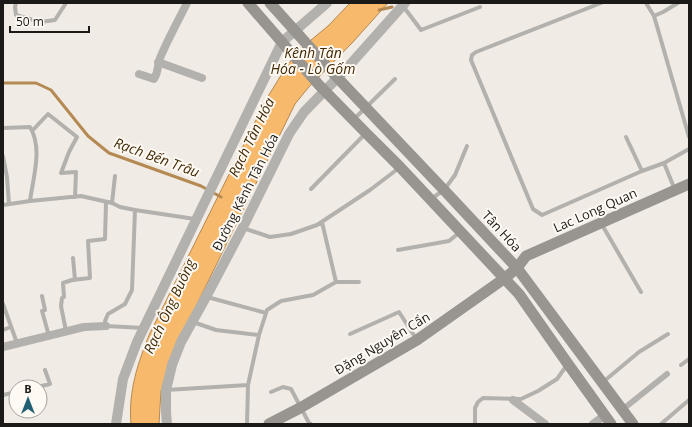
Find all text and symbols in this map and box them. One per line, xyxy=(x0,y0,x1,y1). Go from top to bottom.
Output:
scale bar xyxy=(10,8,89,34)
text: 50 m xyxy=(16,13,44,30)
water label: Kênh Tân Hóa - Lò Gốm xyxy=(271,43,355,78)
water label: Rạch Tân Hóa xyxy=(224,94,278,180)
street label: Đường Kênh Tân Hóa xyxy=(208,130,282,254)
water label: Rạch Bến Trâu xyxy=(112,133,202,181)
street label: Lac Long Quan xyxy=(550,183,640,237)
street label: Tân Hóa xyxy=(478,206,526,256)
water label: Rạch Ông Buông xyxy=(139,255,200,357)
street label: Đặng Nguyên Cẩn xyxy=(331,307,433,379)
north arrow xyxy=(8,379,48,419)
text: B xyxy=(24,381,32,396)

